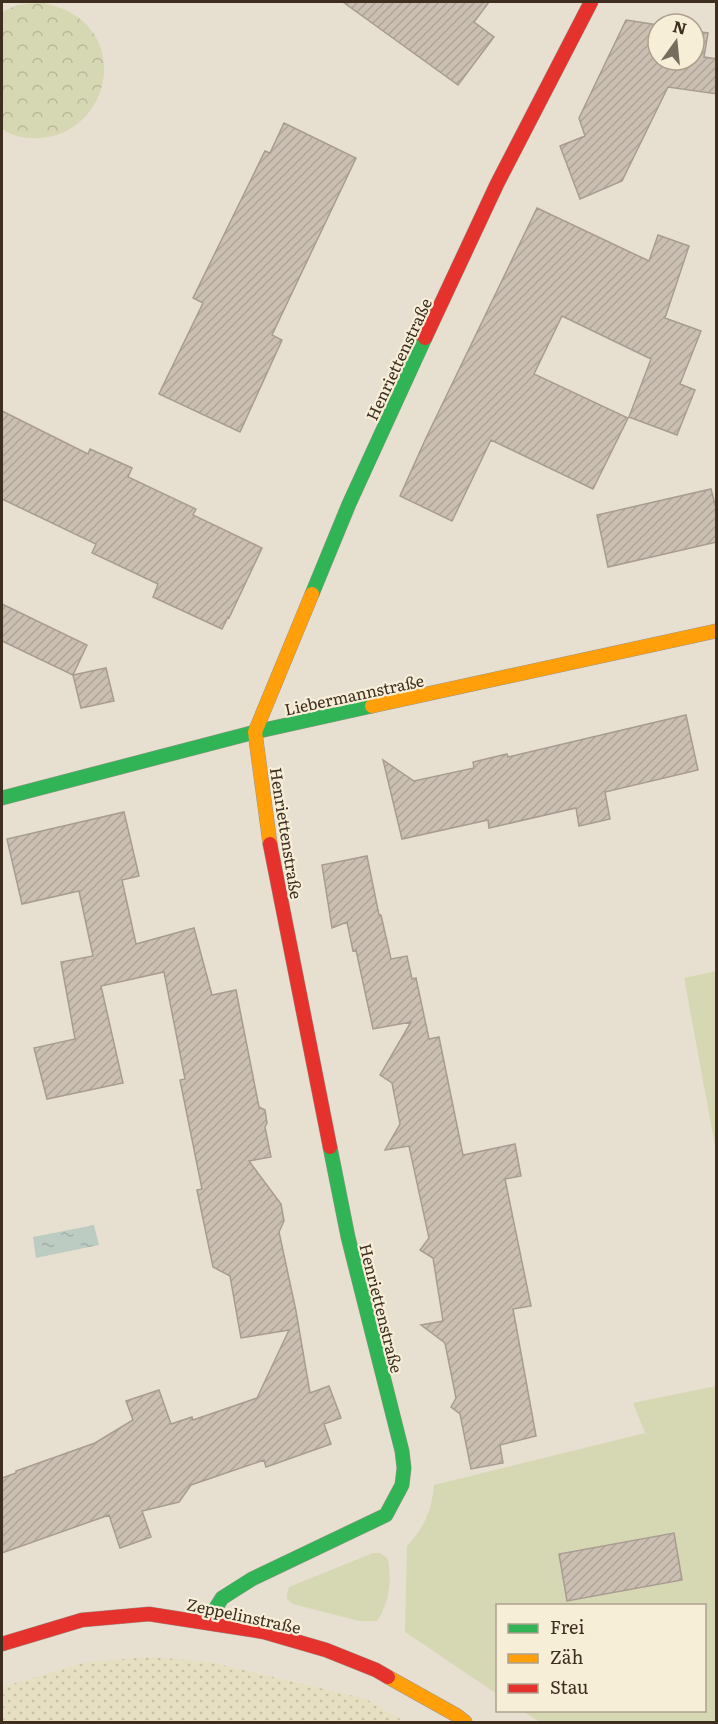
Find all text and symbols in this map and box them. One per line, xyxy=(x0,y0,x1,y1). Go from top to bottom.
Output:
north arrow xyxy=(646,12,706,72)
text: N xyxy=(671,13,690,40)
street label: Henriettenstraße xyxy=(359,294,437,424)
street label: Liebermannstraße xyxy=(282,667,426,721)
street label: Henriettenstraße xyxy=(265,766,309,900)
street label: Henriettenstraße xyxy=(354,1241,410,1375)
street label: Zeppelinstraße xyxy=(185,1591,303,1639)
legend xyxy=(496,1604,706,1712)
text: Frei xyxy=(550,1613,584,1640)
text: Zäh xyxy=(550,1643,584,1670)
text: Stau xyxy=(550,1673,588,1700)

